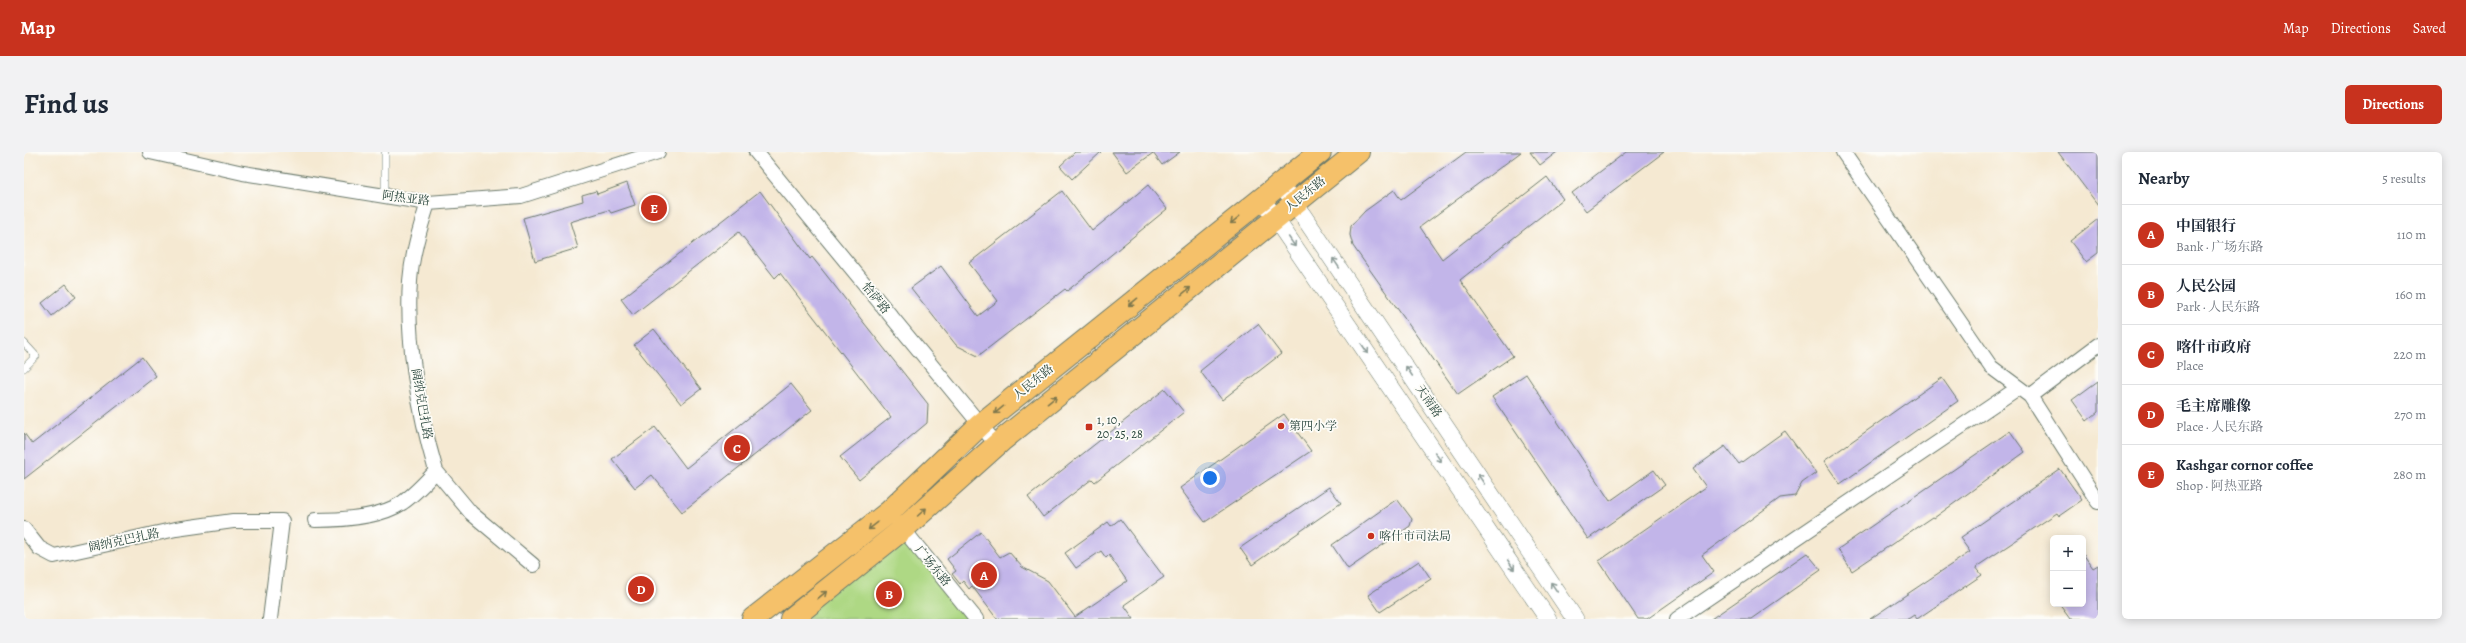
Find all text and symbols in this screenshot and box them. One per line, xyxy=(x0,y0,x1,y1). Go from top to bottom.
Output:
text: Map xyxy=(20,15,55,41)
text: Map xyxy=(2283,19,2309,38)
text: Directions xyxy=(2331,19,2391,38)
text: Saved xyxy=(2413,19,2446,38)
text: Find us xyxy=(24,85,109,123)
button: Directions xyxy=(2345,85,2442,124)
text: Nearby xyxy=(2138,167,2189,190)
text: 5 results xyxy=(2382,170,2426,187)
street label: 人民东路 xyxy=(1281,173,1329,215)
street label: 阿热亚路 xyxy=(381,187,431,209)
pin: E xyxy=(641,193,667,223)
one-way arrow xyxy=(1229,216,1240,225)
text: 中国银行 xyxy=(2176,216,2236,236)
text: A xyxy=(2147,226,2155,243)
text: 110 m xyxy=(2397,226,2426,243)
one-way arrow xyxy=(1288,236,1296,247)
text: Bank · 广场东路 xyxy=(2176,238,2263,255)
one-way arrow xyxy=(1332,258,1340,269)
text: 人民公园 xyxy=(2176,276,2236,296)
street label: 恰萨路 xyxy=(858,279,894,317)
text: B xyxy=(2147,286,2155,303)
text: 160 m xyxy=(2395,286,2426,303)
one-way arrow xyxy=(1180,287,1191,296)
one-way arrow xyxy=(1128,297,1139,306)
text: Park · 人民东路 xyxy=(2176,298,2260,315)
text: 喀什市政府 xyxy=(2176,337,2251,357)
one-way arrow xyxy=(1361,344,1369,355)
text: C xyxy=(2147,346,2155,363)
text: 220 m xyxy=(2393,346,2426,363)
text: Place xyxy=(2176,357,2204,374)
street label: 人民东路 xyxy=(1009,361,1057,403)
one-way arrow xyxy=(1404,365,1412,377)
street label: 阔纳克巴扎路 xyxy=(408,367,436,441)
street label: 天南路 xyxy=(1412,382,1446,420)
one-way arrow xyxy=(1047,395,1057,404)
text: 毛主席雕像 xyxy=(2176,396,2251,416)
one-way arrow xyxy=(994,405,1005,414)
text: D xyxy=(2146,406,2156,423)
text: 270 m xyxy=(2394,406,2426,423)
place label: 1, 10, 20, 25, 28 xyxy=(1097,412,1143,442)
place label: 第四小学 xyxy=(1289,418,1337,434)
text: Place · 人民东路 xyxy=(2176,418,2263,435)
marker: 第四小学 xyxy=(1276,421,1286,431)
marker: 1, 10, 20, 25, 28 xyxy=(1084,422,1094,432)
pin: C xyxy=(724,433,750,463)
one-way arrow xyxy=(1434,451,1442,462)
text: Kashgar cornor coffee xyxy=(2176,455,2313,475)
text: E xyxy=(2147,466,2155,483)
text: 280 m xyxy=(2393,466,2426,483)
your location xyxy=(1200,468,1220,488)
one-way arrow xyxy=(1477,474,1485,485)
text: Shop · 阿热亚路 xyxy=(2176,477,2263,494)
one-way arrow xyxy=(917,508,927,517)
one-way arrow xyxy=(867,521,878,530)
street label: 阔纳克巴扎路 xyxy=(87,525,161,555)
place label: 喀什市司法局 xyxy=(1379,528,1451,544)
marker: 喀什市司法局 xyxy=(1366,531,1376,541)
map controls xyxy=(2050,535,2086,607)
button: + xyxy=(2050,535,2086,571)
street label: 广场东路 xyxy=(912,542,954,590)
one-way arrow xyxy=(1507,559,1515,570)
pin: A xyxy=(971,560,997,590)
button: − xyxy=(2050,571,2086,607)
pin: D xyxy=(628,574,654,604)
pin: B xyxy=(876,579,902,609)
one-way arrow xyxy=(1550,581,1558,592)
one-way arrow xyxy=(816,590,827,599)

